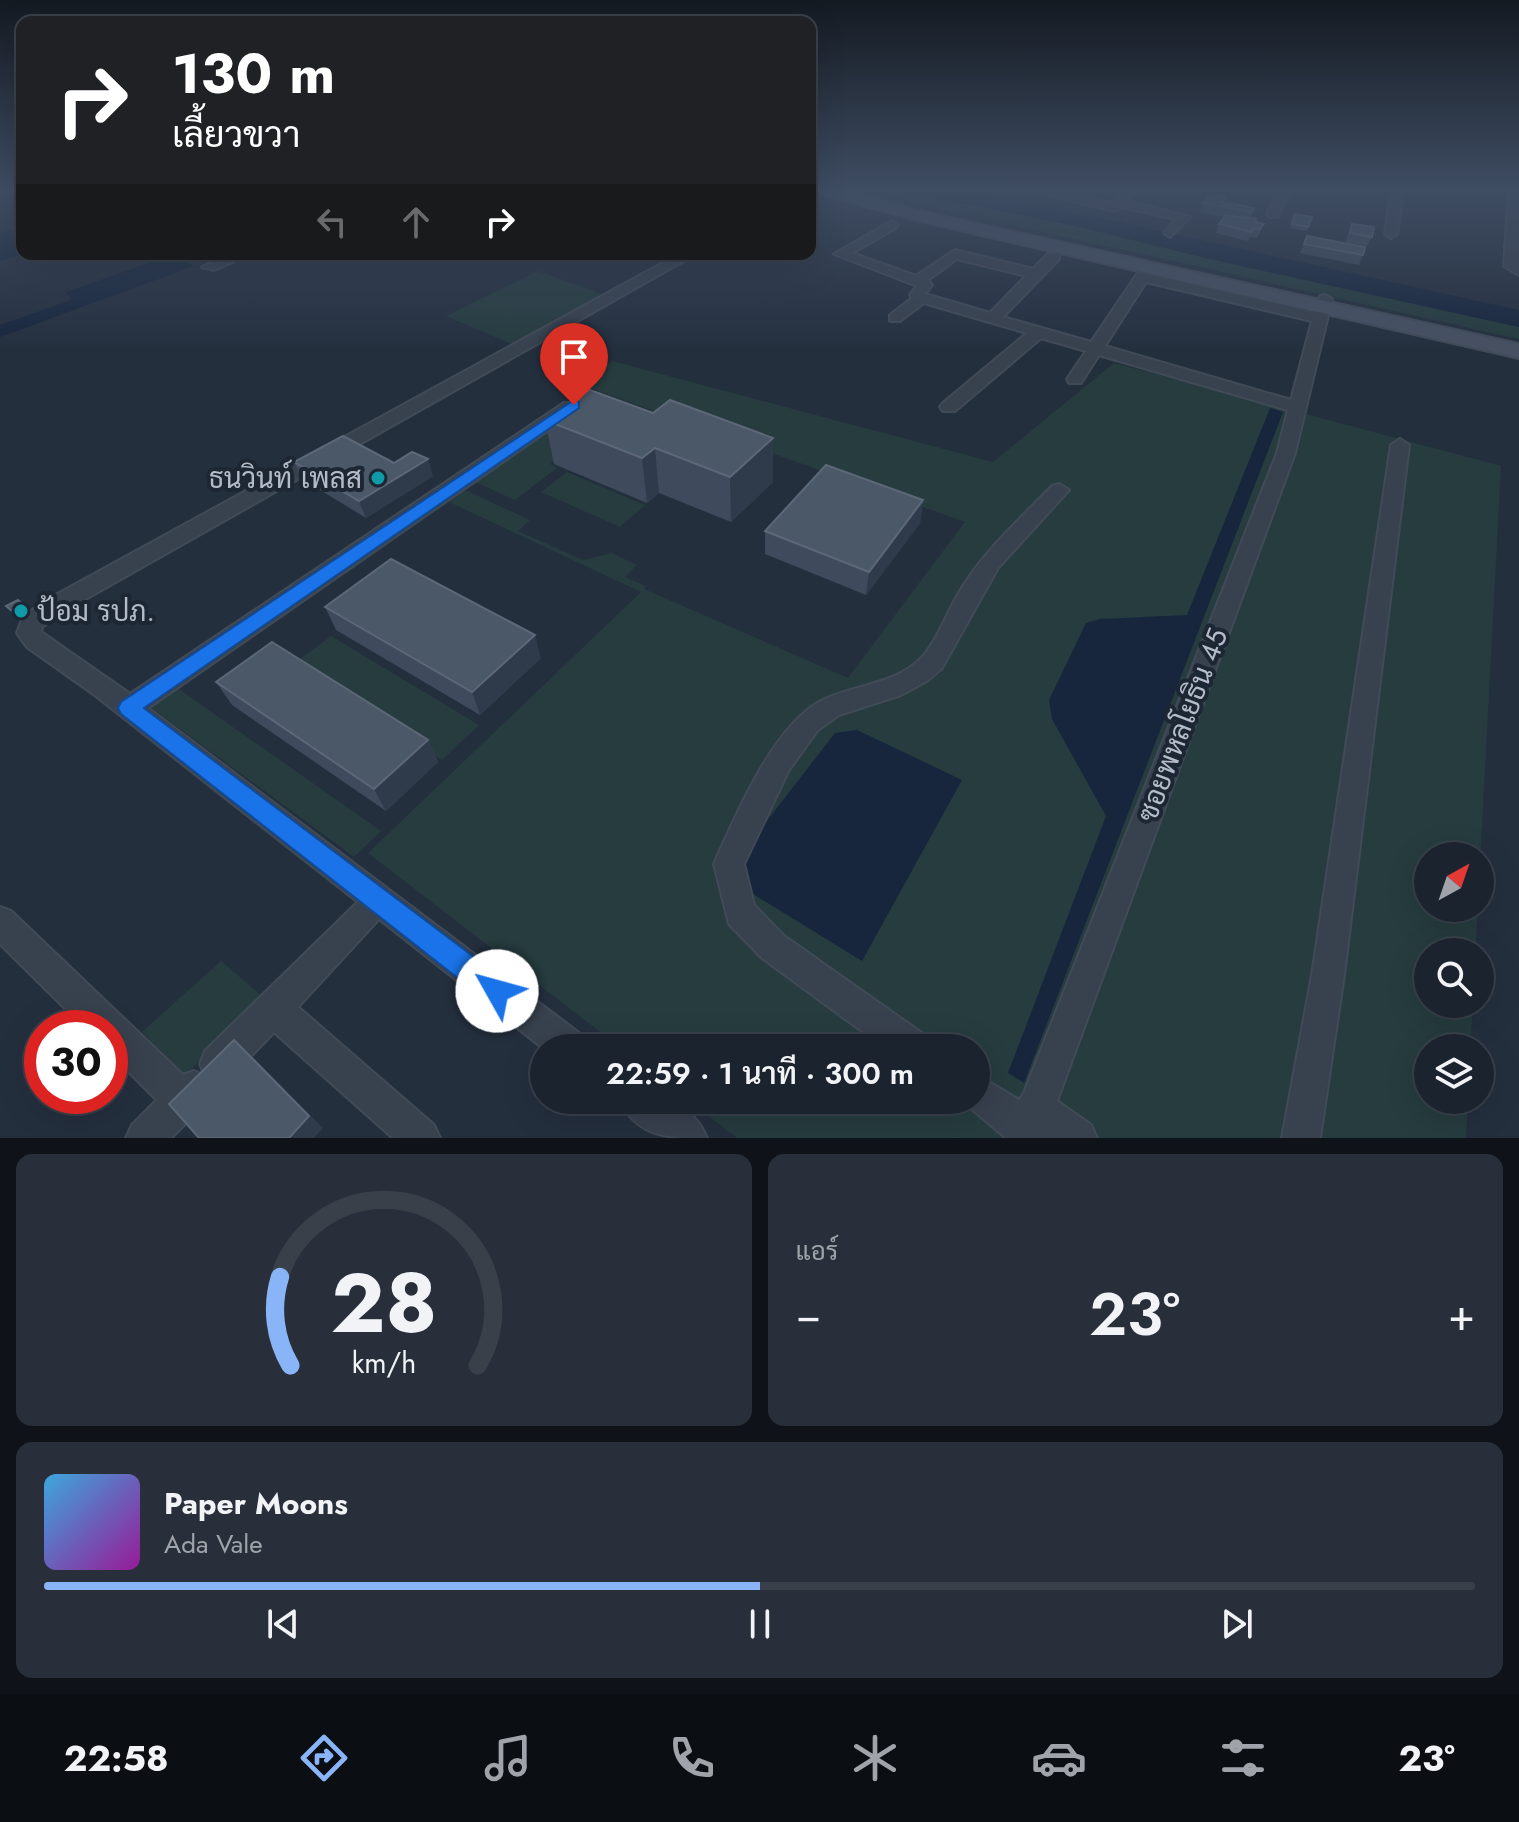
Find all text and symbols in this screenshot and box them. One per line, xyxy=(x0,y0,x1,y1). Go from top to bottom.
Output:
text: 130 m xyxy=(172,33,335,114)
icon: right xyxy=(40,48,144,152)
text: เลี้ยวขวา xyxy=(172,108,300,160)
icon: left xyxy=(310,200,354,244)
icon: ahead xyxy=(394,200,438,244)
icon: right xyxy=(478,200,522,244)
pin xyxy=(540,323,608,405)
icon: arrive xyxy=(552,335,596,379)
place label: ธนวินท์ เพลส xyxy=(209,458,362,499)
marker: ธนวินท์ เพลส xyxy=(369,469,387,487)
place label: ป้อม รปภ. xyxy=(37,591,155,632)
marker: ป้อม รปภ. xyxy=(12,602,30,620)
street label: ซอยพหลโยธิน 45 xyxy=(1127,623,1238,828)
north arrow xyxy=(1414,842,1494,922)
map controls xyxy=(1414,842,1494,1114)
button: search xyxy=(1414,938,1494,1018)
position arrow xyxy=(455,949,539,1033)
speed limit sign: 30 xyxy=(24,1010,128,1114)
button: layers xyxy=(1414,1034,1494,1114)
text: 22:59 · 1 นาที · 300 m xyxy=(606,1052,914,1095)
text: แอร์ xyxy=(796,1232,838,1270)
text: 28 xyxy=(330,1243,437,1363)
text: 23° xyxy=(1089,1271,1180,1358)
text: − xyxy=(796,1283,821,1347)
text: + xyxy=(1448,1283,1475,1347)
text: km/h xyxy=(351,1342,416,1384)
text: Paper Moons xyxy=(164,1482,348,1525)
text: Ada Vale xyxy=(164,1525,263,1563)
icon: previous xyxy=(261,1602,305,1646)
icon: pause xyxy=(738,1602,782,1646)
icon: next xyxy=(1215,1602,1259,1646)
icon: directions xyxy=(296,1730,352,1786)
icon: music xyxy=(480,1730,536,1786)
icon: phone xyxy=(664,1730,720,1786)
icon: climate xyxy=(847,1730,903,1786)
icon: car xyxy=(1031,1730,1087,1786)
icon: filters xyxy=(1215,1730,1271,1786)
text: 22:58 xyxy=(64,1732,168,1784)
text: 23° xyxy=(1398,1732,1455,1784)

